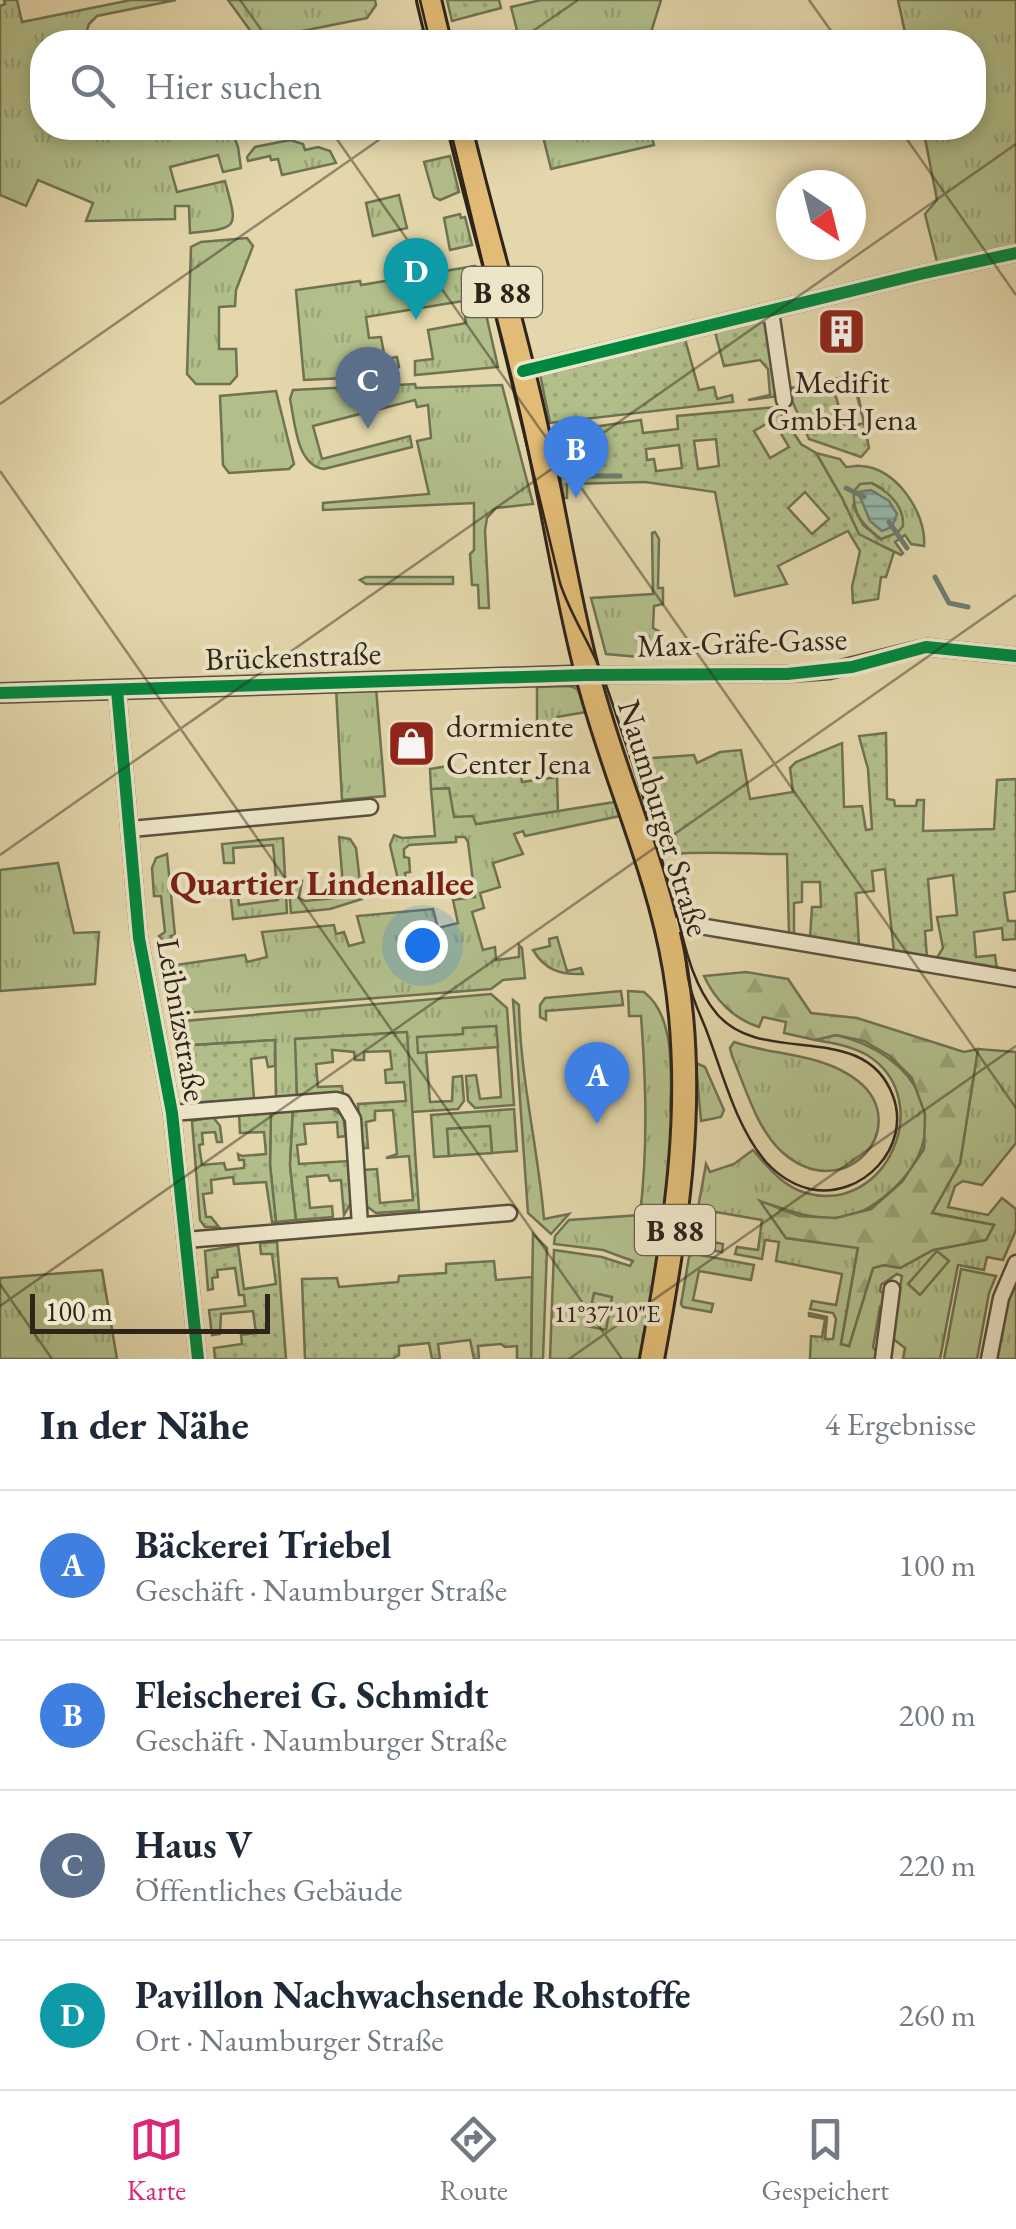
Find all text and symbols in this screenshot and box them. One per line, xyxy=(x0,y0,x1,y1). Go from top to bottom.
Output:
search box xyxy=(30,30,986,140)
icon: search xyxy=(65,58,120,113)
text: Hier suchen xyxy=(145,61,322,110)
north arrow xyxy=(776,170,866,260)
pin: D xyxy=(384,238,448,320)
road number: B 88 xyxy=(462,267,542,317)
building icon: Medifit GmbH Jena xyxy=(816,306,868,358)
pin: C xyxy=(336,346,400,429)
place label: Medifit GmbH Jena xyxy=(767,361,917,440)
pin: B xyxy=(544,416,608,498)
street label: Max-Gräfe-Gasse xyxy=(636,617,848,667)
street label: Brückenstraße xyxy=(204,632,382,680)
street label: Naumburger Straße xyxy=(608,695,720,941)
place label: dormiente Center Jena xyxy=(446,705,591,784)
shop icon: dormiente Center Jena xyxy=(385,718,437,770)
district label: Quartier Lindenallee xyxy=(170,860,474,905)
your location xyxy=(397,920,448,971)
street label: Leibnizstraße xyxy=(147,935,217,1105)
pin: A xyxy=(564,1042,630,1124)
road number: B 88 xyxy=(635,1205,715,1255)
scale bar xyxy=(30,1289,270,1334)
text: 100 m xyxy=(45,1293,113,1329)
text: 11°37'10"E xyxy=(554,1297,660,1329)
text: In der Nähe xyxy=(40,1397,249,1452)
text: 4 Ergebnisse xyxy=(825,1403,976,1445)
text: Bäckerei Triebel xyxy=(135,1520,392,1569)
text: A xyxy=(61,1544,84,1586)
text: 100 m xyxy=(899,1544,976,1586)
text: Geschäft · Naumburger Straße xyxy=(135,1569,507,1611)
text: Fleischerei G. Schmidt xyxy=(135,1670,488,1719)
text: B xyxy=(62,1694,83,1736)
text: 200 m xyxy=(899,1694,976,1736)
text: Geschäft · Naumburger Straße xyxy=(135,1719,507,1761)
text: Haus V xyxy=(135,1820,253,1869)
text: C xyxy=(61,1844,84,1886)
text: 220 m xyxy=(899,1844,976,1886)
text: Öffentliches Gebäude xyxy=(135,1869,403,1911)
text: Pavillon Nachwachsende Rohstoffe xyxy=(135,1970,691,2019)
text: D xyxy=(60,1994,85,2036)
text: 260 m xyxy=(899,1994,976,2036)
text: Ort · Naumburger Straße xyxy=(135,2019,444,2061)
tab: Karte xyxy=(127,2112,186,2208)
tab: Route xyxy=(440,2112,508,2208)
tab: Gespeichert xyxy=(762,2112,889,2208)

